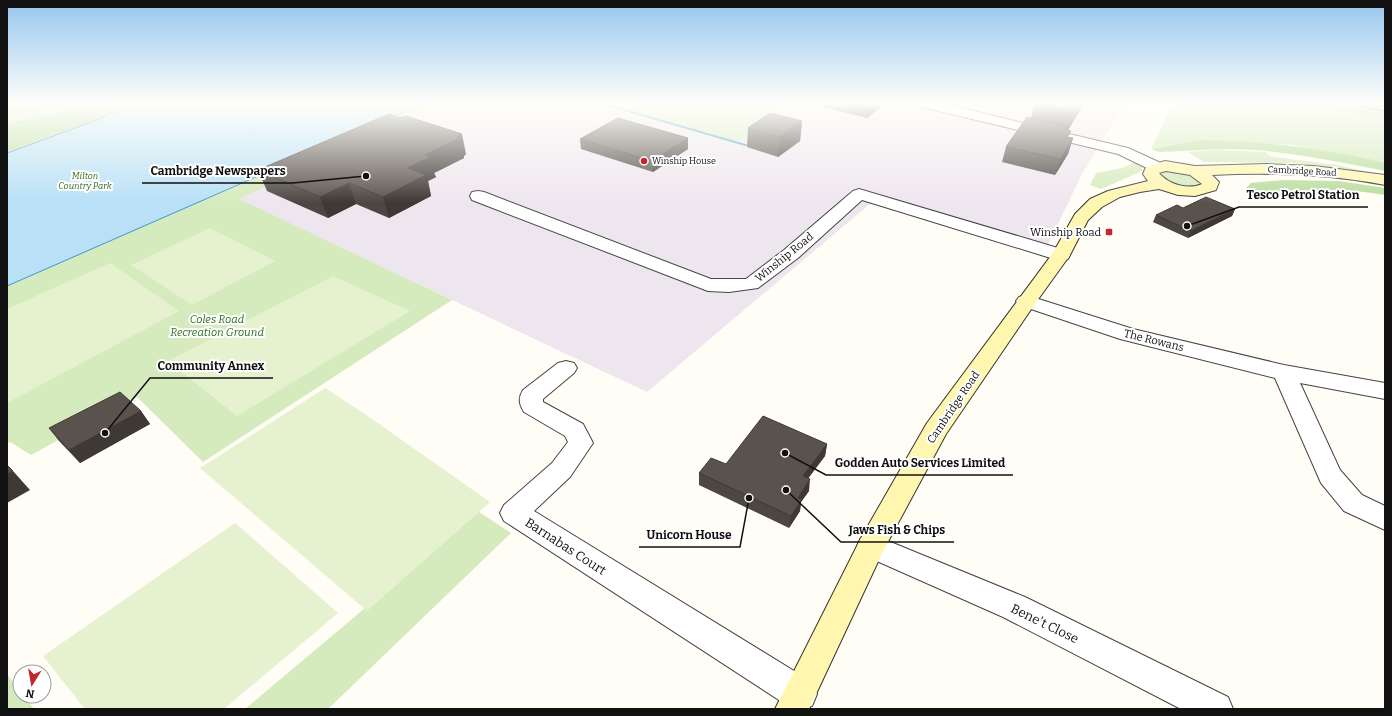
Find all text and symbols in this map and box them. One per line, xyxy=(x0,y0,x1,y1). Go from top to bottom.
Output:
marker: Winship House xyxy=(639,156,649,166)
place label: Winship House xyxy=(652,156,716,166)
callout: Cambridge Newspapers xyxy=(142,159,293,183)
text: Cambridge Newspapers xyxy=(150,164,286,178)
street label: Cambridge Road xyxy=(1267,164,1337,178)
park label: Milton Country Park xyxy=(58,171,112,191)
callout: Tesco Petrol Station xyxy=(1239,183,1368,207)
text: Tesco Petrol Station xyxy=(1247,188,1360,202)
place label: Winship Road xyxy=(1030,226,1101,239)
marker: Winship Road xyxy=(1104,227,1114,237)
street label: Winship Road xyxy=(753,230,816,285)
park label: Coles Road Recreation Ground xyxy=(170,313,264,339)
street label: The Rowans xyxy=(1123,327,1185,354)
callout: Community Annex xyxy=(150,354,273,378)
text: Community Annex xyxy=(158,359,265,373)
street label: Cambridge Road xyxy=(924,368,983,446)
callout: Godden Auto Services Limited xyxy=(826,451,1013,475)
text: Godden Auto Services Limited xyxy=(835,456,1006,470)
street label: Barnabas Court xyxy=(522,515,609,578)
callout: Jaws Fish & Chips xyxy=(841,518,954,542)
callout: Unicorn House xyxy=(639,523,740,547)
text: Jaws Fish & Chips xyxy=(848,523,945,537)
text: Unicorn House xyxy=(646,528,732,542)
street label: Bene't Close xyxy=(1008,601,1081,646)
north arrow xyxy=(12,664,52,704)
text: N xyxy=(24,686,36,701)

